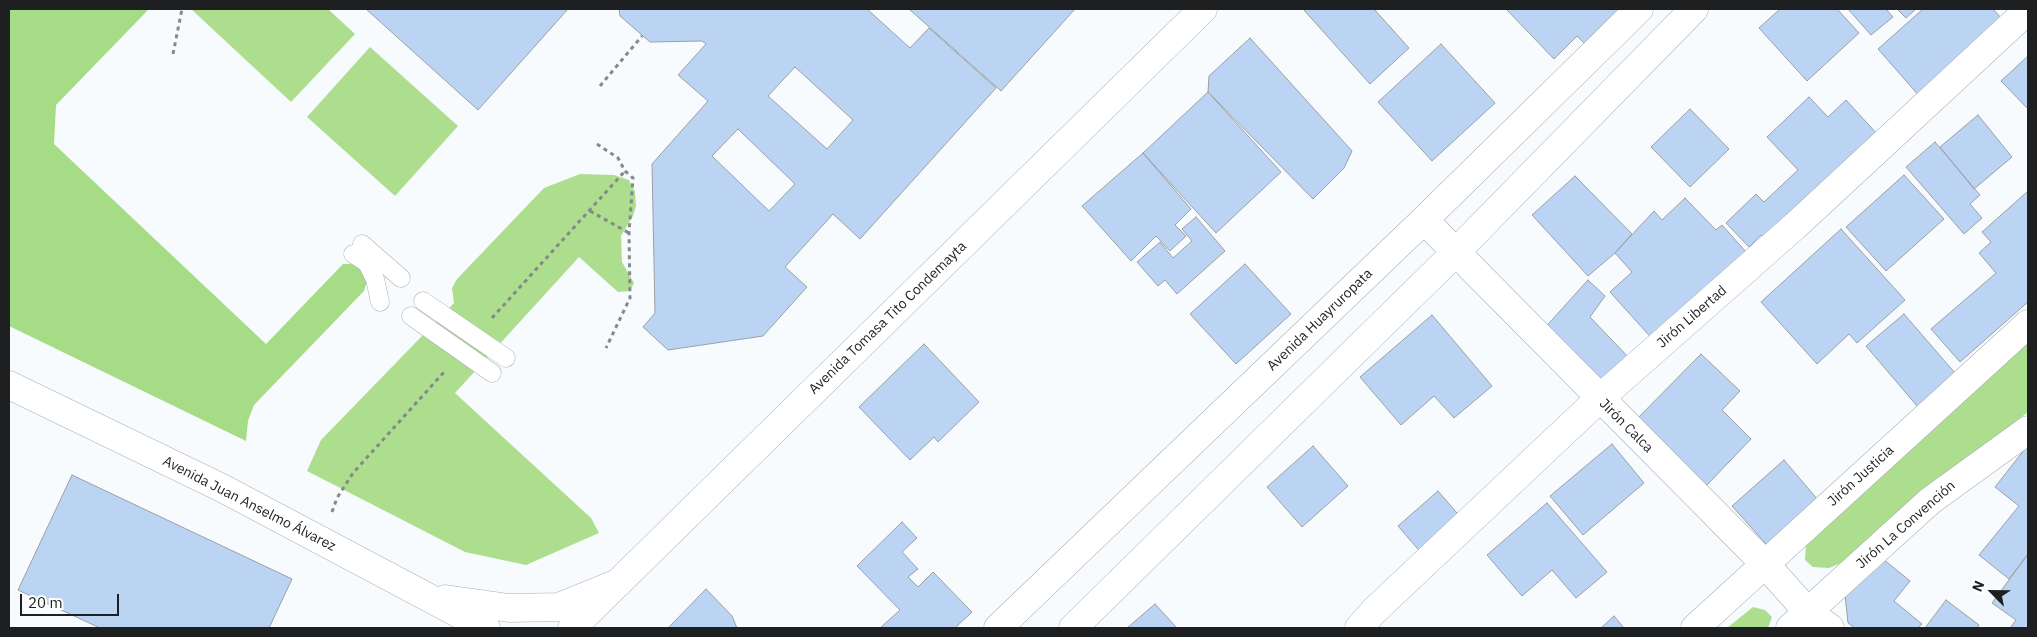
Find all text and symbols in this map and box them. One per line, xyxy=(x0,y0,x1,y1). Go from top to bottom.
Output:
street label: Avenida Tomasa Tito Condemayta xyxy=(806,238,970,398)
street label: Avenida Huayruropata xyxy=(1264,265,1376,375)
street label: Jirón Libertad xyxy=(1654,282,1730,352)
street label: Jirón Calca xyxy=(1596,396,1656,456)
street label: Jirón Justicia xyxy=(1825,442,1897,510)
street label: Avenida Juan Anselmo Álvarez xyxy=(160,453,338,555)
street label: Jirón La Convención xyxy=(1853,477,1959,573)
north arrow xyxy=(1967,567,2017,617)
text: N xyxy=(1968,578,1988,594)
scale bar xyxy=(22,584,121,616)
text: 20 m xyxy=(28,593,63,612)

